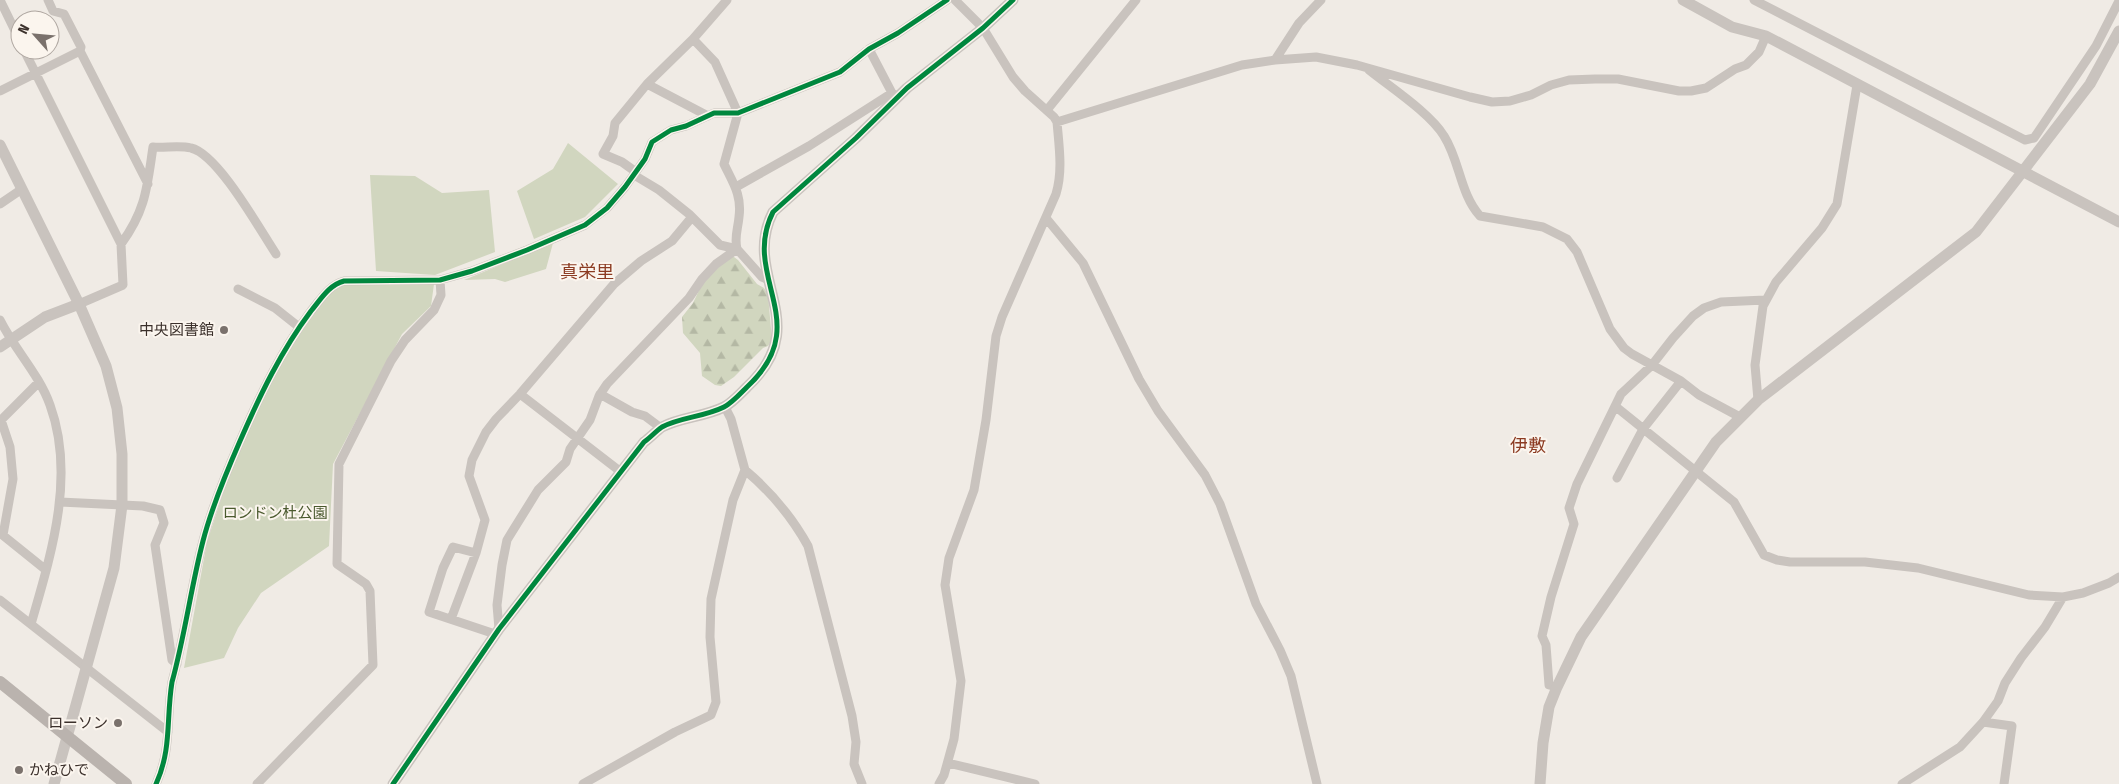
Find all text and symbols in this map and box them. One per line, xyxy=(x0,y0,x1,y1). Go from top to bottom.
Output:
north arrow xyxy=(10,10,60,60)
text: N xyxy=(14,22,33,37)
district label: 真栄里 xyxy=(560,261,614,283)
place label: 中央図書館 xyxy=(139,321,214,339)
marker: 中央図書館 xyxy=(218,324,230,336)
district label: 伊敷 xyxy=(1510,435,1546,457)
park label: ロンドン杜公園 xyxy=(222,504,328,522)
place label: ローソン xyxy=(48,714,108,732)
marker: ローソン xyxy=(112,717,124,729)
place label: かねひで xyxy=(29,761,89,779)
marker: かねひで xyxy=(13,764,25,776)

